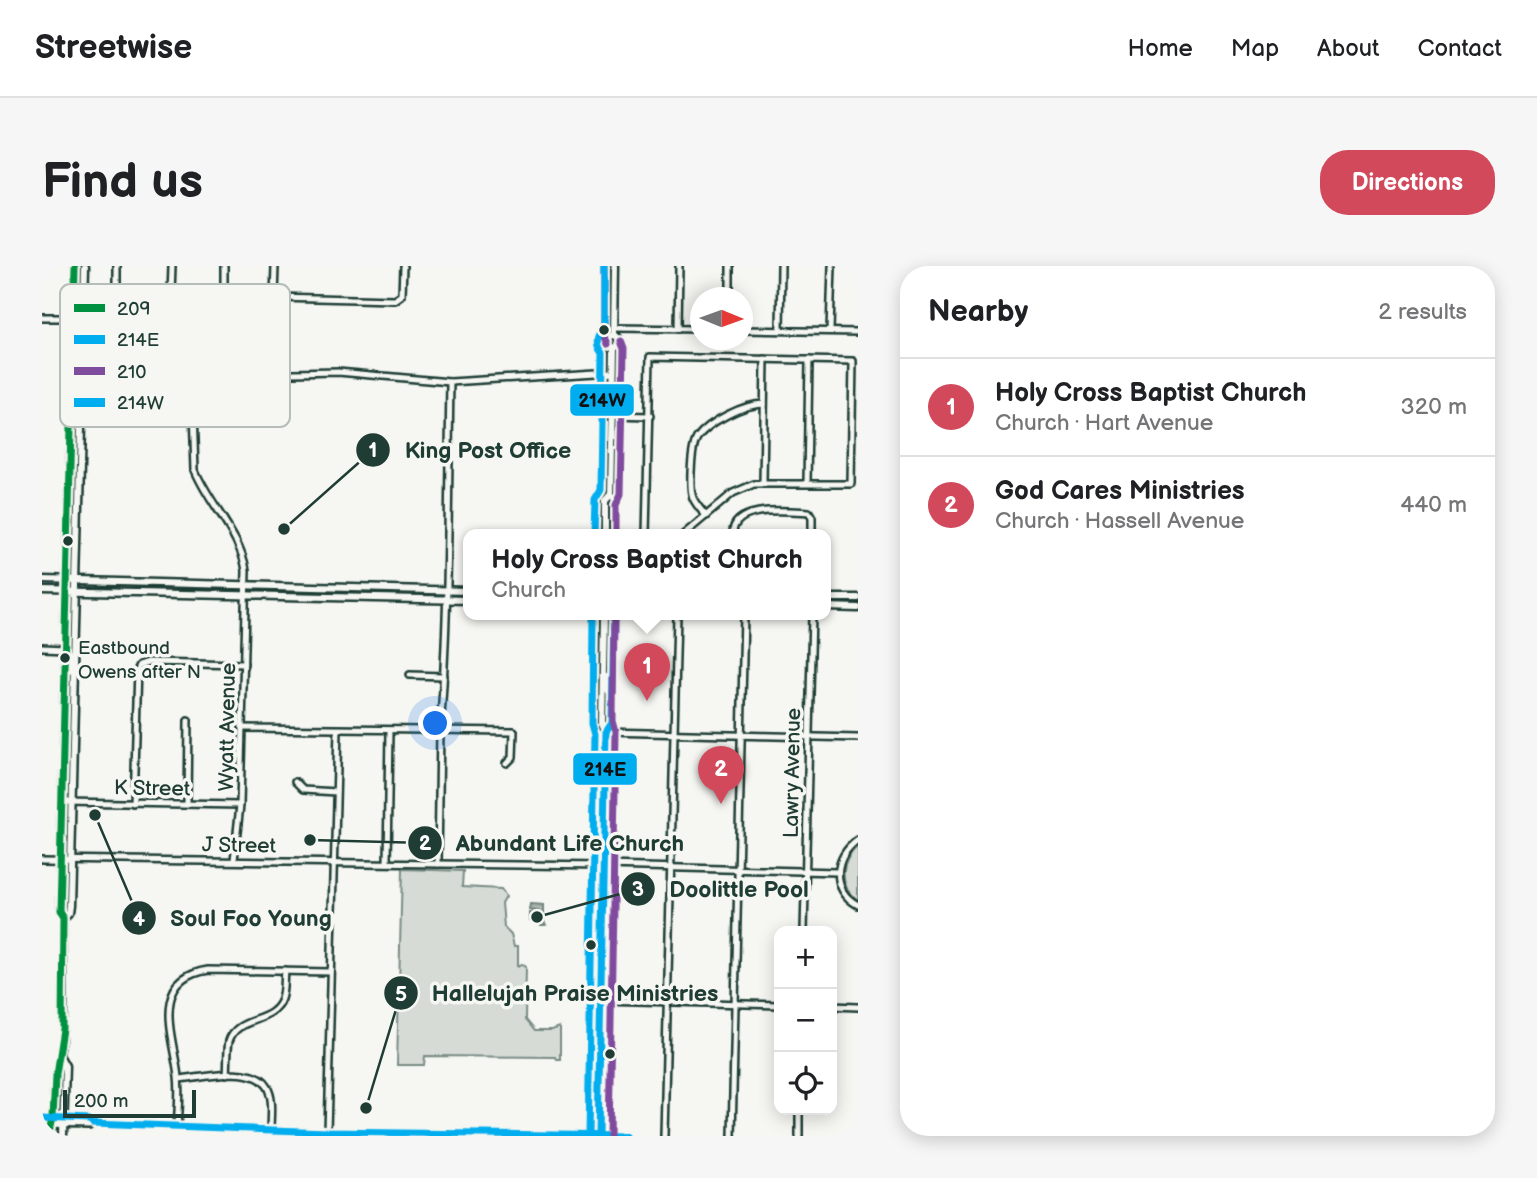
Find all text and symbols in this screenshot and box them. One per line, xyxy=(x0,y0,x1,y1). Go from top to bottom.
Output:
text: Streetwise xyxy=(35,28,192,68)
text: Home xyxy=(1128,34,1193,63)
text: Map xyxy=(1231,34,1279,63)
text: About xyxy=(1317,34,1379,63)
text: Contact xyxy=(1417,34,1502,63)
button: Directions xyxy=(1320,150,1495,215)
text: Find us xyxy=(42,153,203,212)
legend xyxy=(60,284,290,427)
north arrow xyxy=(690,287,753,350)
text: Nearby xyxy=(928,294,1028,330)
text: 209 xyxy=(117,298,150,321)
text: 2 results xyxy=(1378,298,1467,326)
unlabelled marker xyxy=(597,323,611,337)
text: 214E xyxy=(117,329,159,352)
text: 210 xyxy=(117,361,146,384)
text: Holy Cross Baptist Church xyxy=(995,378,1306,409)
line badge: 214W xyxy=(569,383,635,417)
text: 214W xyxy=(578,390,626,413)
text: 214W xyxy=(117,392,164,415)
text: 1 xyxy=(946,393,956,421)
text: 320 m xyxy=(1401,393,1467,421)
text: Church · Hart Avenue xyxy=(995,409,1213,437)
callout: King Post Office xyxy=(356,428,586,472)
text: King Post Office xyxy=(405,437,571,465)
text: 1 xyxy=(369,438,377,463)
text: God Cares Ministries xyxy=(995,476,1245,507)
text: 2 xyxy=(944,491,958,519)
text: 440 m xyxy=(1400,491,1467,519)
text: Church · Hassell Avenue xyxy=(995,507,1244,535)
popup xyxy=(463,529,831,620)
unlabelled marker xyxy=(61,534,75,548)
text: Holy Cross Baptist Church xyxy=(491,545,803,576)
text: Church xyxy=(491,576,566,604)
place label: Eastbound Owens after N xyxy=(78,637,201,684)
pin: 1 xyxy=(624,643,670,701)
marker: Eastbound Owens after N xyxy=(58,651,72,665)
street label: Wyatt Avenue xyxy=(214,662,241,792)
your location xyxy=(418,706,452,740)
street label: Lawry Avenue xyxy=(779,708,806,838)
pin: 2 xyxy=(698,746,744,804)
line badge: 214E xyxy=(572,752,638,786)
text: 214E xyxy=(584,759,626,782)
street label: K Street xyxy=(114,775,191,802)
callout: Abundant Life Church xyxy=(407,821,699,865)
text: Abundant Life Church xyxy=(455,830,684,858)
text: 2 xyxy=(419,831,432,856)
street label: J Street xyxy=(202,832,277,859)
callout: Doolittle Pool xyxy=(620,867,823,911)
text: Doolittle Pool xyxy=(669,876,809,904)
text: 3 xyxy=(632,877,644,902)
callout: Soul Foo Young xyxy=(122,896,346,940)
text: Soul Foo Young xyxy=(170,905,332,933)
text: 4 xyxy=(133,907,146,932)
map controls xyxy=(774,926,837,1115)
button: + xyxy=(774,926,837,989)
unlabelled marker xyxy=(584,938,598,952)
callout: Hallelujah Praise Ministries xyxy=(383,971,733,1015)
text: Hallelujah Praise Ministries xyxy=(432,980,718,1008)
text: 5 xyxy=(395,982,407,1007)
button: − xyxy=(774,989,837,1052)
unlabelled marker xyxy=(603,1047,617,1061)
button: locate xyxy=(774,1052,837,1115)
scale bar xyxy=(63,1087,196,1119)
text: 200 m xyxy=(74,1090,128,1113)

